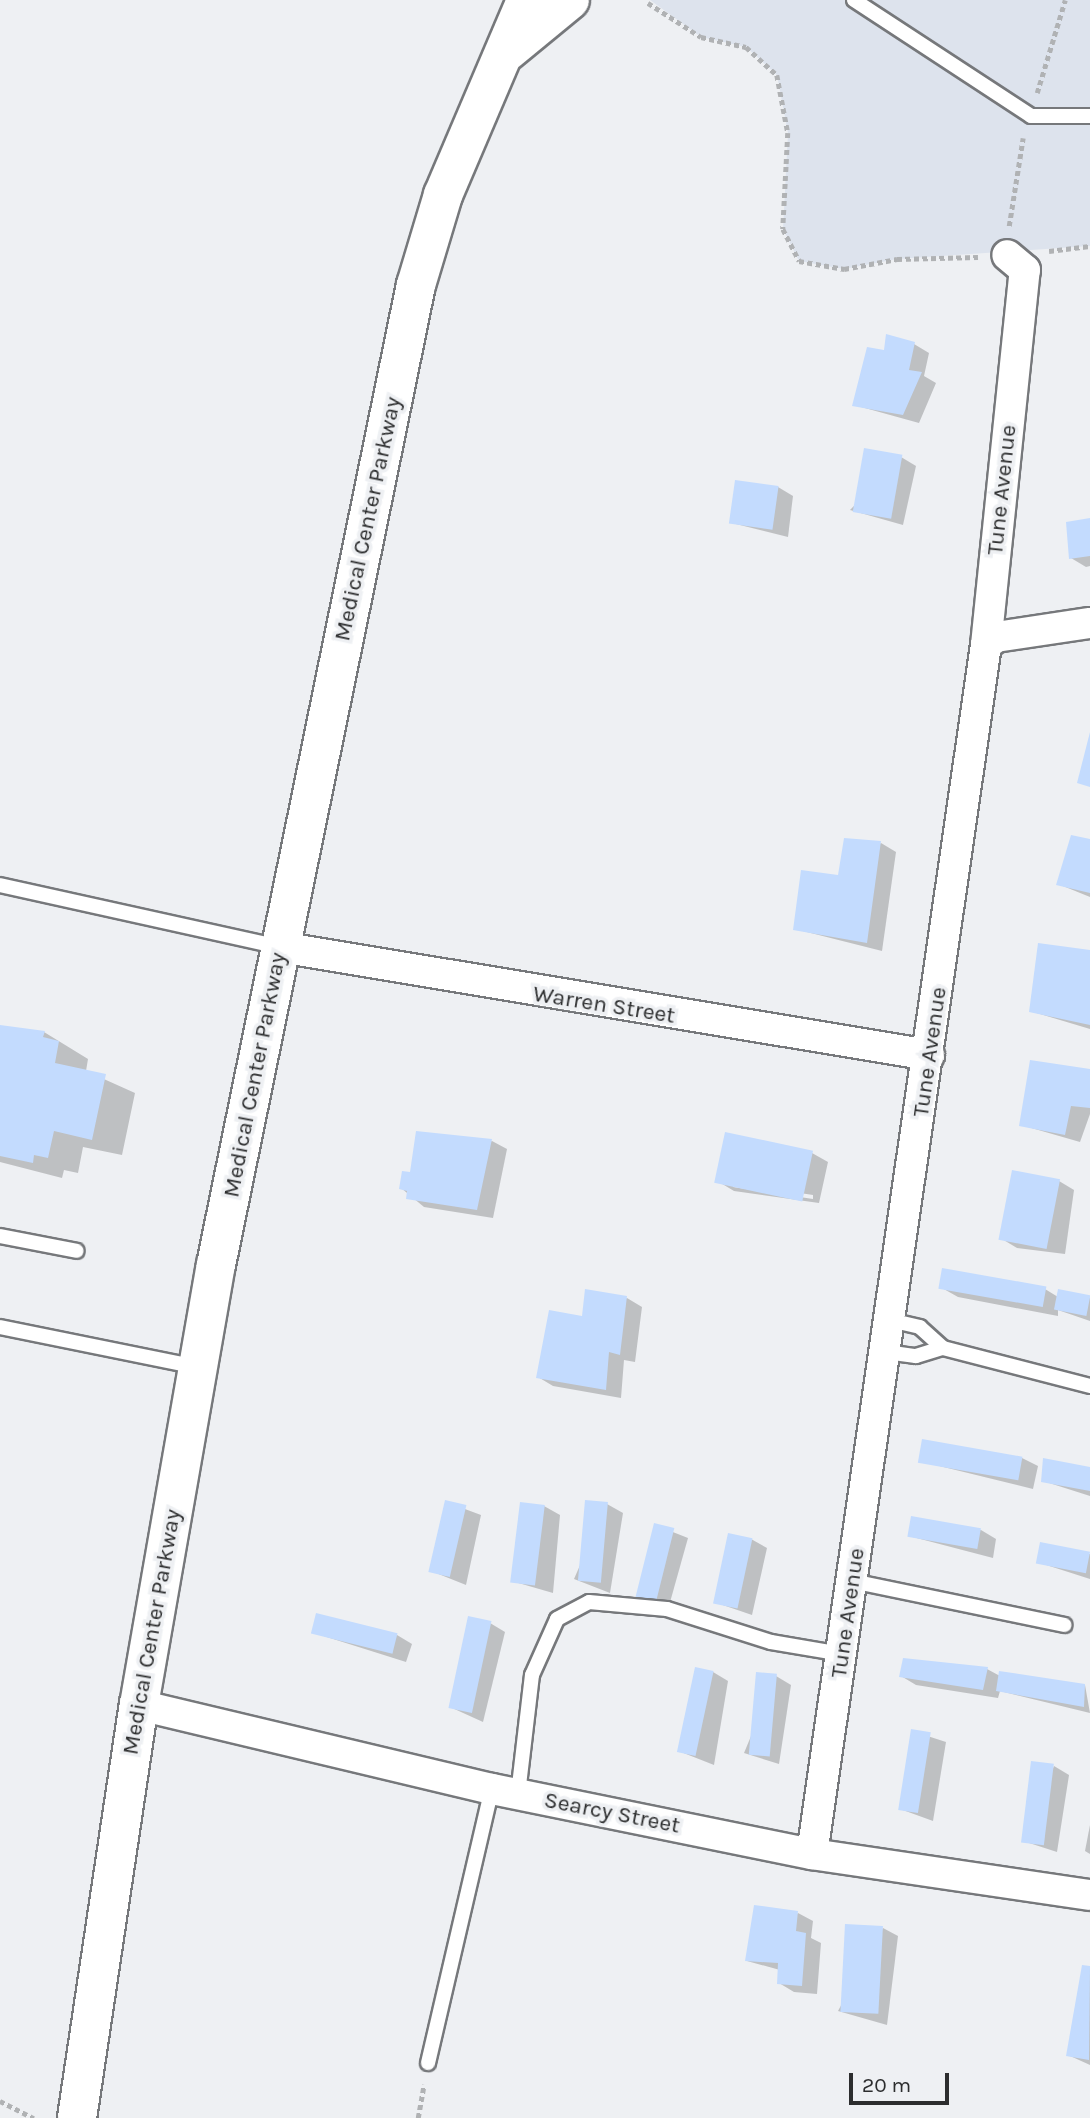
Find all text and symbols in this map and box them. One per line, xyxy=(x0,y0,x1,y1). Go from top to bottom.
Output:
street label: Medical Center Parkway xyxy=(329,394,407,644)
street label: Tune Avenue xyxy=(981,424,1023,556)
street label: Medical Center Parkway xyxy=(218,950,292,1200)
street label: Warren Street xyxy=(531,980,677,1030)
street label: Tune Avenue xyxy=(907,985,953,1119)
street label: Medical Center Parkway xyxy=(117,1507,187,1757)
street label: Tune Avenue xyxy=(825,1546,871,1680)
street label: Searcy Street xyxy=(542,1786,682,1840)
scale bar xyxy=(852,2058,952,2102)
text: 20 m xyxy=(862,2073,911,2097)

